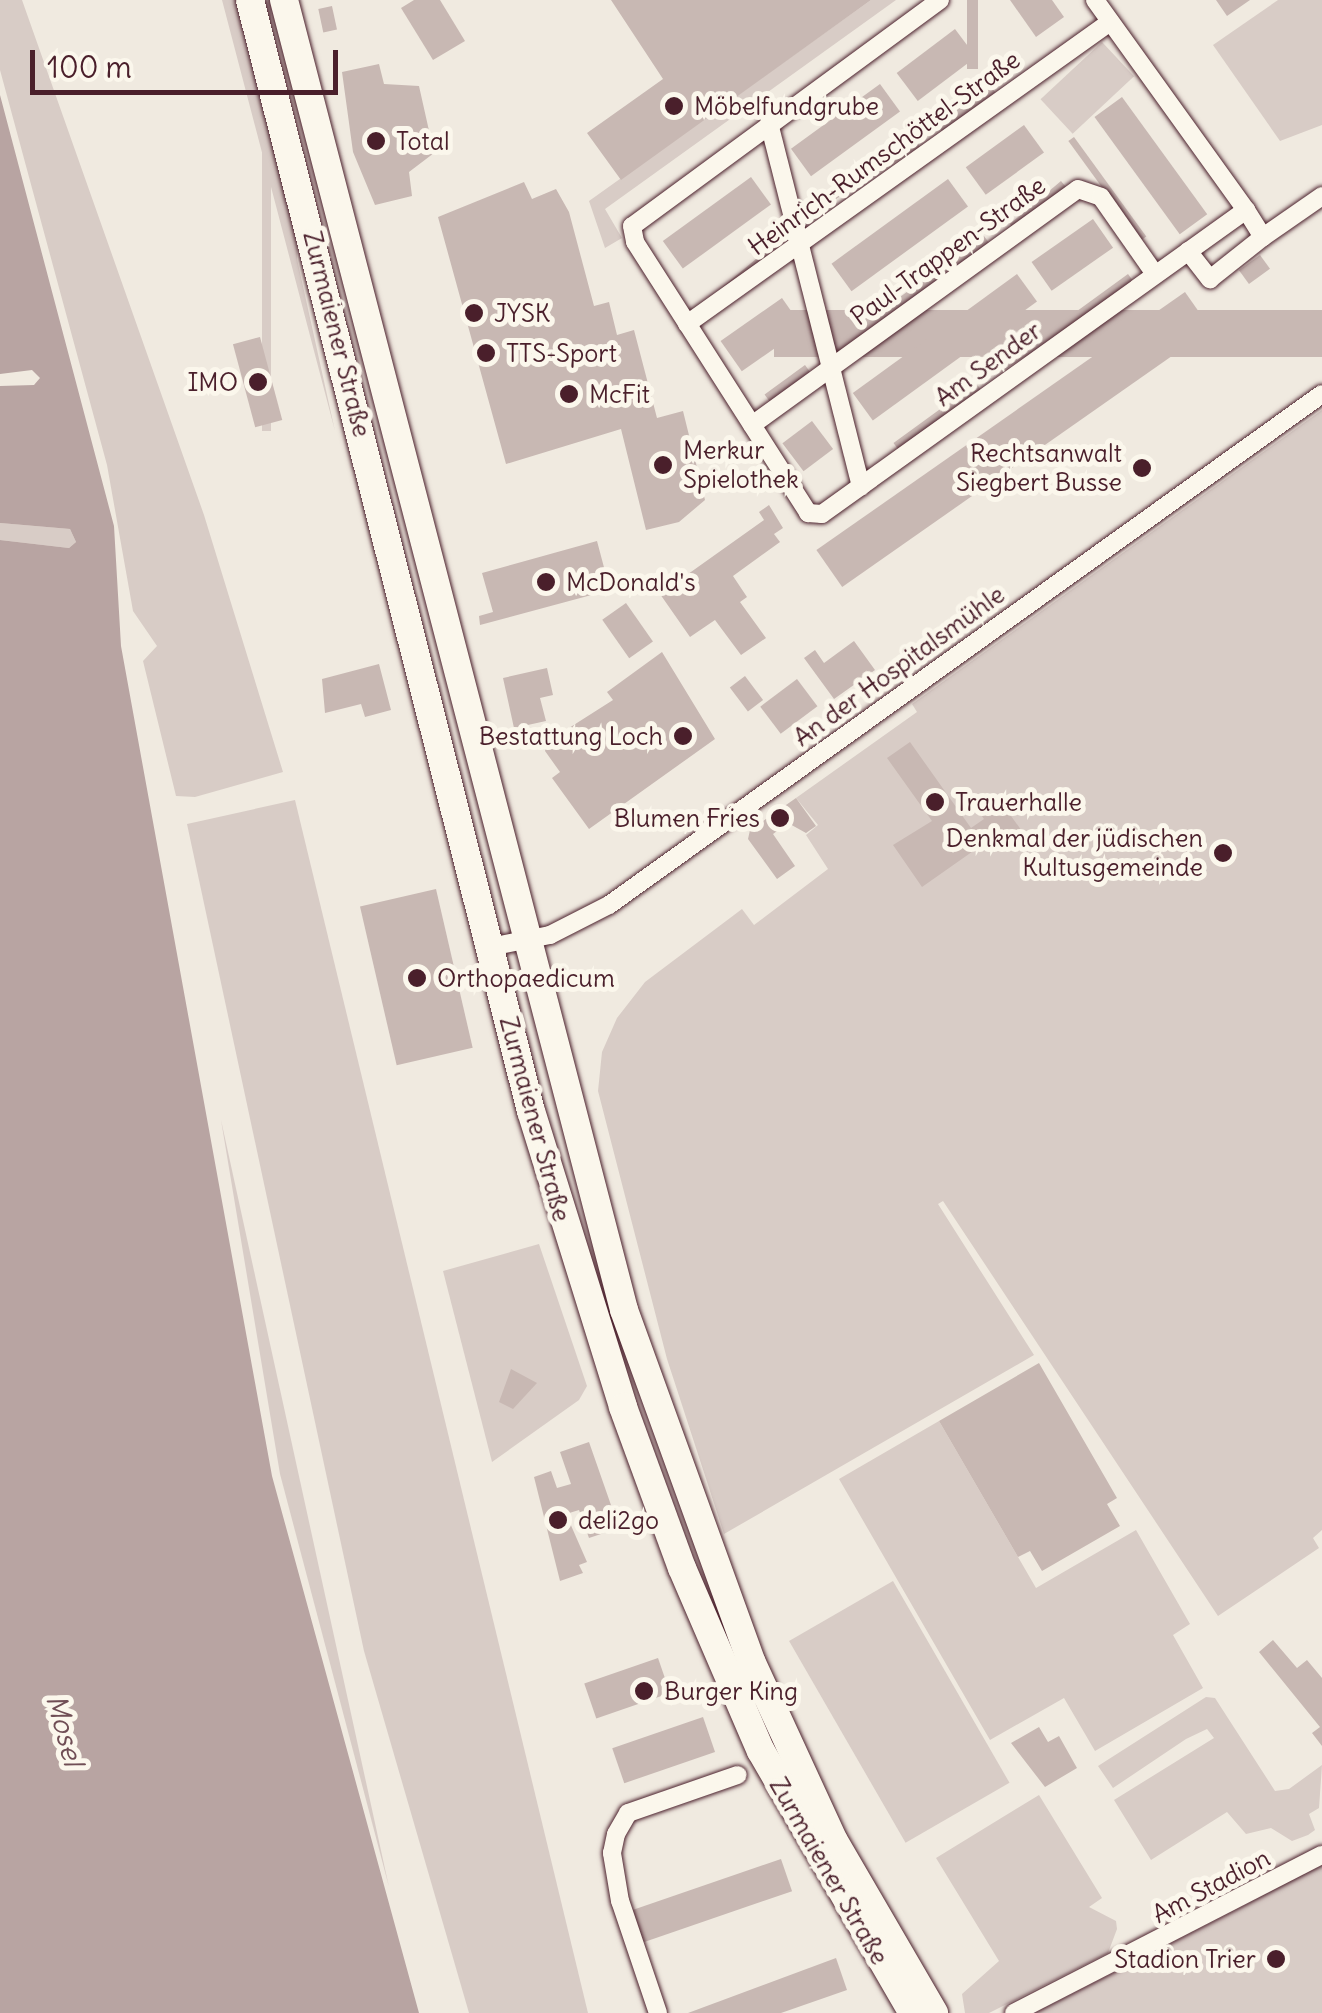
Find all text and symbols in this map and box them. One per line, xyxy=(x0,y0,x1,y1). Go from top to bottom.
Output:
scale bar xyxy=(35,30,342,92)
street label: Heinrich-Rumschöttel-Straße xyxy=(742,44,1026,262)
text: 100 m xyxy=(47,48,132,86)
place label: Möbelfundgrube xyxy=(694,91,879,121)
marker: Möbelfundgrube xyxy=(663,95,685,117)
place label: Total xyxy=(396,126,450,156)
marker: Total xyxy=(365,130,387,152)
street label: Paul-Trappen-Straße xyxy=(845,170,1051,332)
street label: Zurmaiener Straße xyxy=(297,228,377,440)
place label: JYSK xyxy=(494,298,550,328)
marker: JYSK xyxy=(463,302,485,324)
street label: Am Sender xyxy=(929,315,1047,413)
place label: TTS-Sport xyxy=(506,338,617,368)
marker: TTS-Sport xyxy=(475,342,497,364)
place label: IMO xyxy=(187,367,238,397)
marker: IMO xyxy=(247,371,269,393)
place label: McFit xyxy=(589,379,650,409)
marker: McFit xyxy=(558,383,580,405)
place label: Merkur Spielothek xyxy=(683,436,799,495)
place label: Rechtsanwalt Siegbert Busse xyxy=(956,439,1122,498)
marker: Merkur Spielothek xyxy=(652,454,674,476)
marker: Rechtsanwalt Siegbert Busse xyxy=(1131,457,1153,479)
place label: McDonald's xyxy=(566,567,695,597)
marker: McDonald's xyxy=(535,571,557,593)
street label: An der Hospitalsmühle xyxy=(788,579,1010,753)
place label: Bestattung Loch xyxy=(479,721,663,751)
marker: Bestattung Loch xyxy=(672,725,694,747)
place label: Trauerhalle xyxy=(955,787,1082,817)
marker: Trauerhalle xyxy=(924,791,946,813)
place label: Blumen Fries xyxy=(614,803,760,833)
marker: Blumen Fries xyxy=(769,807,791,829)
place label: Denkmal der jüdischen Kultusgemeinde xyxy=(946,824,1203,883)
marker: Denkmal der jüdischen Kultusgemeinde xyxy=(1212,842,1234,864)
place label: Orthopaedicum xyxy=(437,963,615,993)
marker: Orthopaedicum xyxy=(406,967,428,989)
street label: Zurmaiener Straße xyxy=(493,1013,577,1225)
place label: deli2go xyxy=(578,1505,659,1535)
marker: deli2go xyxy=(547,1509,569,1531)
place label: Burger King xyxy=(664,1676,798,1706)
marker: Burger King xyxy=(633,1680,655,1702)
water label: Mosel xyxy=(39,1691,91,1769)
street label: Zurmaiener Straße xyxy=(763,1772,895,1970)
street label: Am Stadion xyxy=(1147,1843,1275,1929)
place label: Stadion Trier xyxy=(1114,1944,1256,1974)
marker: Stadion Trier xyxy=(1265,1948,1287,1970)

